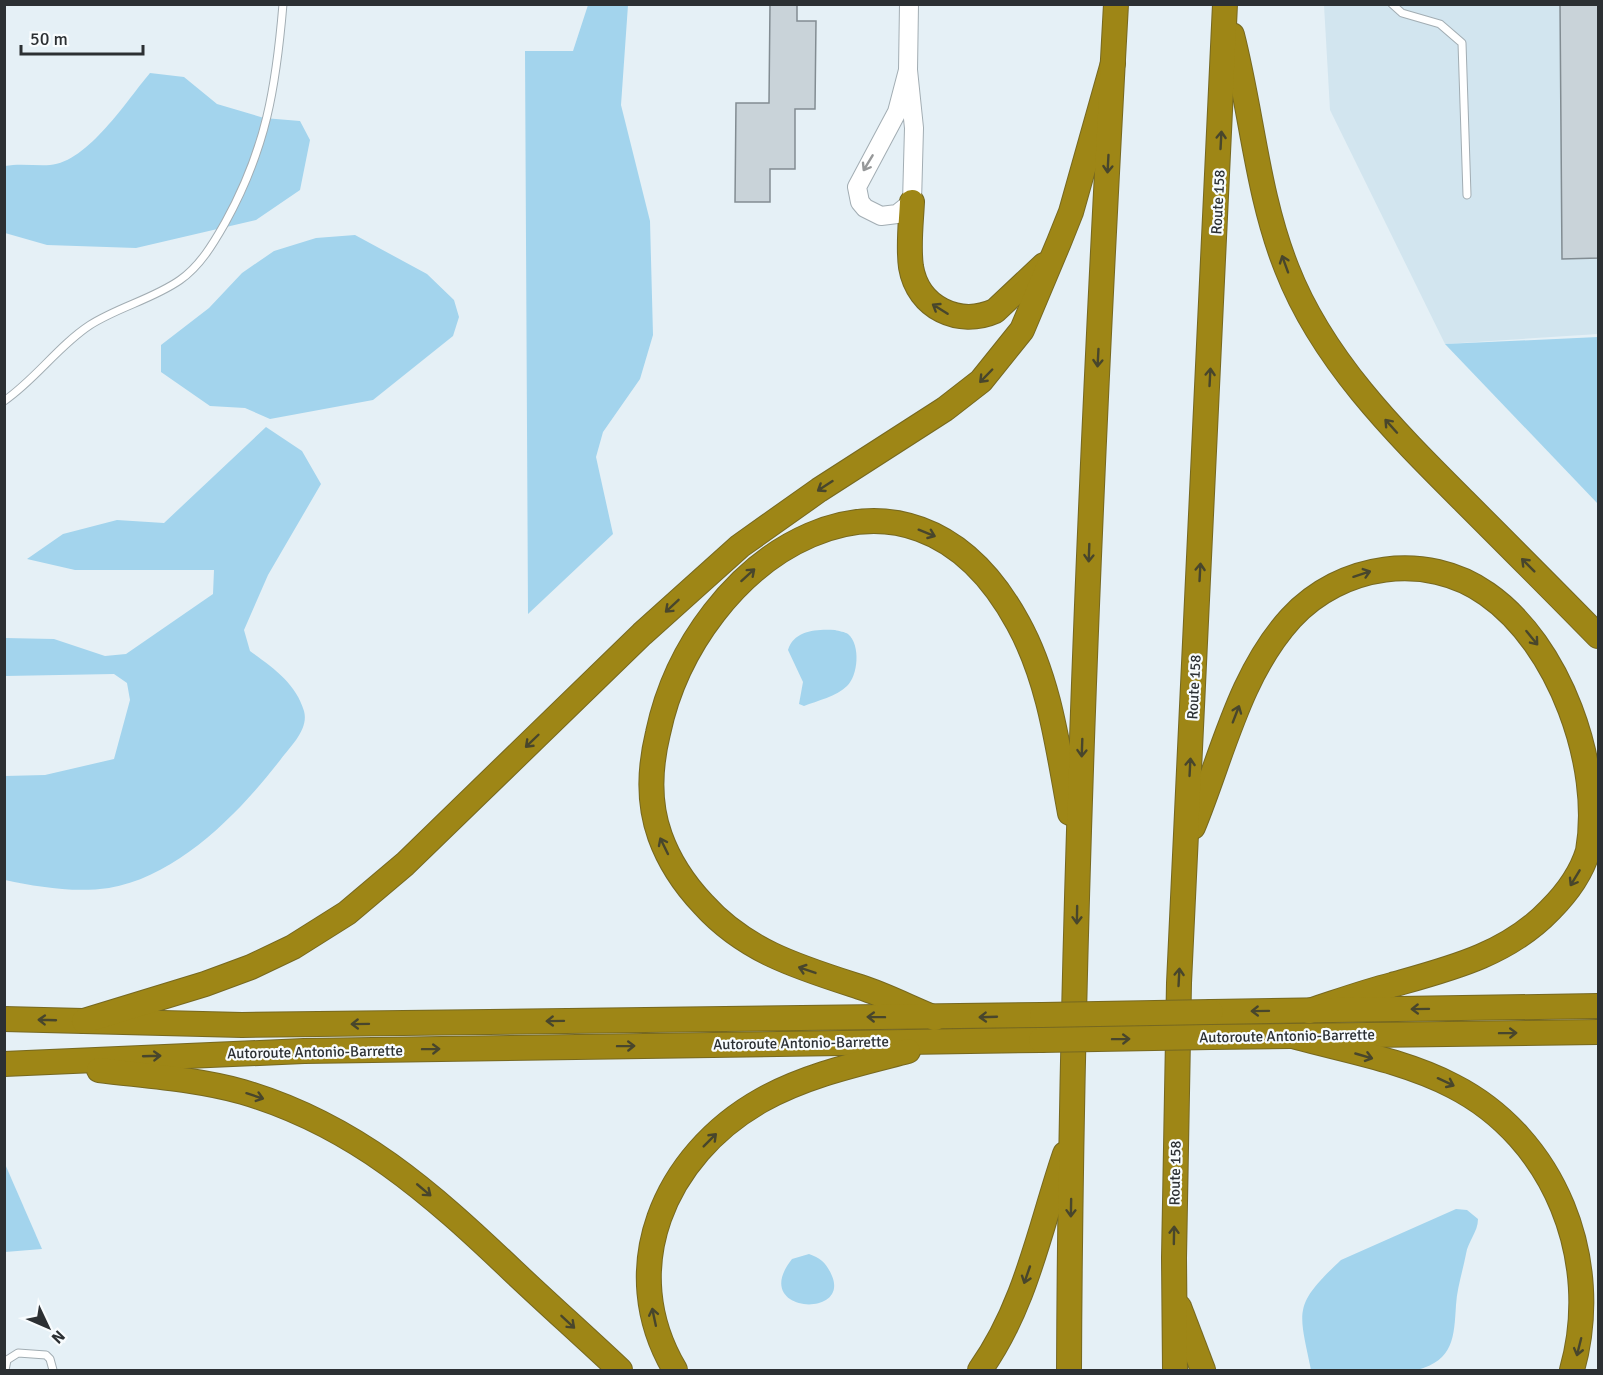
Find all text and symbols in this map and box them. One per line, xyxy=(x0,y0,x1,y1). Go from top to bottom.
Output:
scale bar xyxy=(21,18,142,56)
text: 50 m xyxy=(30,28,68,50)
one-way arrow xyxy=(1215,131,1226,151)
one-way arrow xyxy=(1102,153,1113,173)
one-way arrow xyxy=(862,154,874,171)
street label: Route 158 xyxy=(1207,169,1229,235)
one-way arrow xyxy=(1279,255,1290,274)
one-way arrow xyxy=(932,303,949,315)
one-way arrow xyxy=(1092,348,1103,368)
one-way arrow xyxy=(978,368,993,383)
one-way arrow xyxy=(1204,368,1215,388)
one-way arrow xyxy=(1384,419,1398,434)
one-way arrow xyxy=(817,480,834,492)
one-way arrow xyxy=(917,528,935,539)
one-way arrow xyxy=(1084,543,1095,563)
one-way arrow xyxy=(1520,558,1535,573)
one-way arrow xyxy=(1195,562,1206,582)
one-way arrow xyxy=(740,568,755,582)
one-way arrow xyxy=(1352,568,1371,579)
one-way arrow xyxy=(665,599,680,613)
one-way arrow xyxy=(1525,630,1539,645)
street label: Route 158 xyxy=(1183,654,1205,720)
one-way arrow xyxy=(1231,705,1242,723)
one-way arrow xyxy=(524,734,539,748)
one-way arrow xyxy=(1076,738,1088,758)
one-way arrow xyxy=(1185,757,1196,777)
one-way arrow xyxy=(658,837,670,855)
one-way arrow xyxy=(1569,869,1581,886)
one-way arrow xyxy=(1072,904,1083,924)
one-way arrow xyxy=(798,964,817,975)
one-way arrow xyxy=(1174,967,1185,987)
one-way arrow xyxy=(1410,1003,1430,1015)
one-way arrow xyxy=(1251,1005,1271,1017)
one-way arrow xyxy=(979,1011,999,1022)
one-way arrow xyxy=(867,1012,887,1023)
one-way arrow xyxy=(38,1015,58,1026)
one-way arrow xyxy=(546,1015,566,1027)
one-way arrow xyxy=(351,1018,371,1029)
street label: Autoroute Antonio-Barrette xyxy=(1199,1025,1375,1047)
one-way arrow xyxy=(1497,1027,1517,1039)
street label: Autoroute Antonio-Barrette xyxy=(713,1032,889,1054)
one-way arrow xyxy=(1110,1033,1130,1045)
one-way arrow xyxy=(616,1040,636,1052)
street label: Autoroute Antonio-Barrette xyxy=(227,1041,403,1063)
one-way arrow xyxy=(421,1043,441,1055)
one-way arrow xyxy=(142,1050,162,1062)
one-way arrow xyxy=(1354,1050,1373,1062)
one-way arrow xyxy=(1436,1077,1454,1089)
one-way arrow xyxy=(245,1091,264,1102)
one-way arrow xyxy=(703,1132,717,1147)
street label: Route 158 xyxy=(1165,1140,1185,1206)
one-way arrow xyxy=(416,1183,431,1197)
one-way arrow xyxy=(1065,1198,1076,1218)
one-way arrow xyxy=(1168,1225,1180,1245)
one-way arrow xyxy=(1021,1265,1032,1284)
north arrow xyxy=(18,1297,78,1357)
one-way arrow xyxy=(648,1307,659,1327)
one-way arrow xyxy=(560,1315,575,1329)
text: N xyxy=(47,1326,69,1348)
one-way arrow xyxy=(1573,1337,1585,1356)

